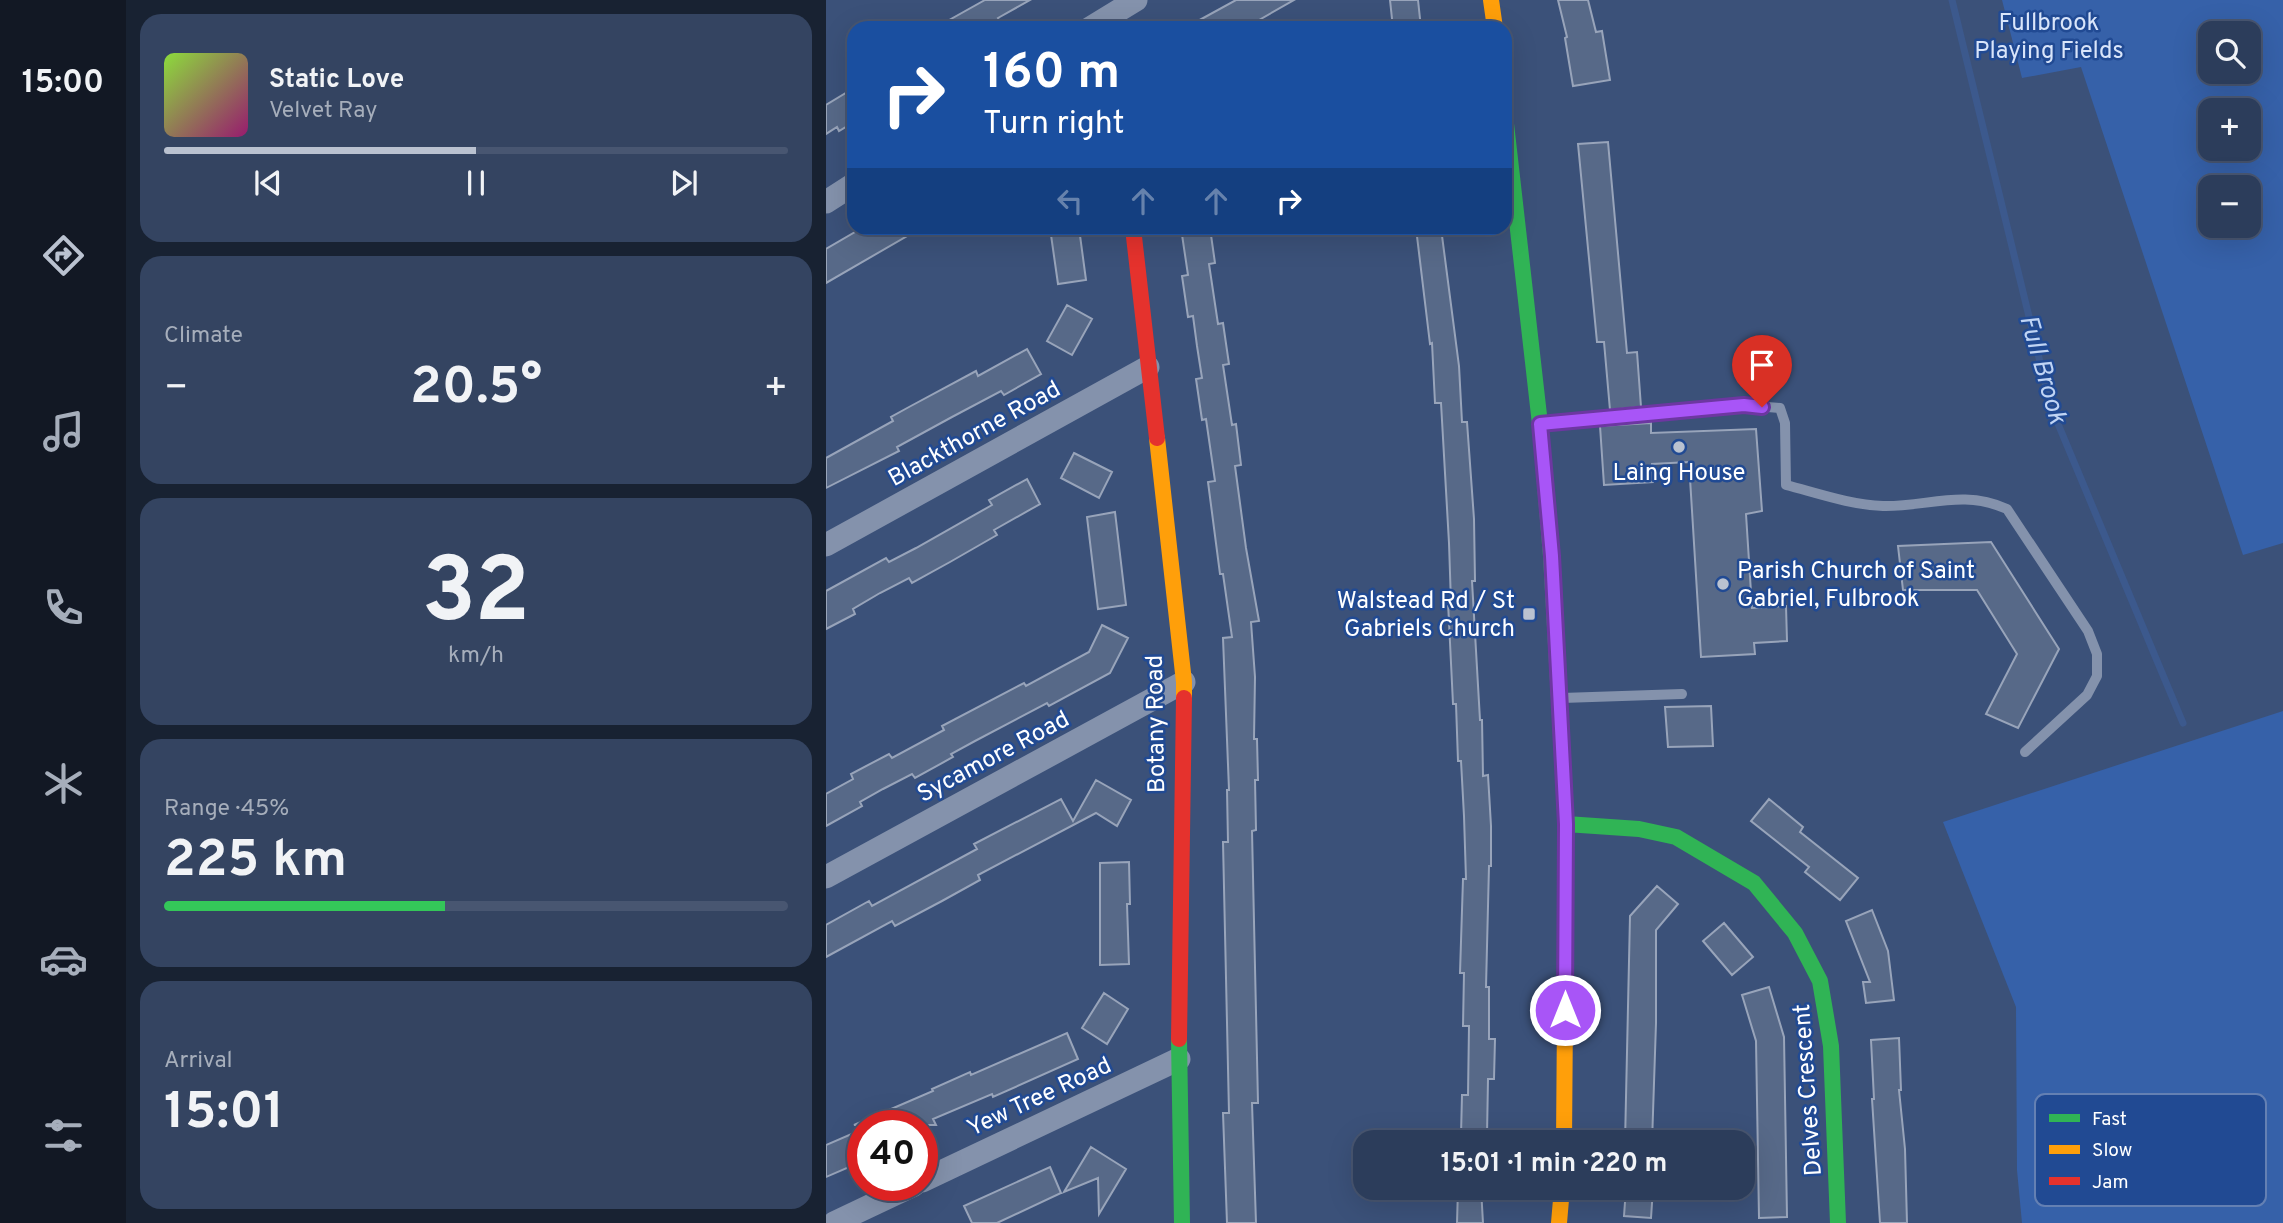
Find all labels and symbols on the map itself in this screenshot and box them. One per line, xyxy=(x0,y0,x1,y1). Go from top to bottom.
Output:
park label: Fullbrook Playing Fields xyxy=(1974,9,2124,67)
water label: Full Brook xyxy=(2010,311,2073,429)
pin xyxy=(1732,335,1792,407)
street label: Blackthorne Road xyxy=(884,375,1066,495)
marker: Laing House xyxy=(1671,439,1687,455)
place label: Laing House xyxy=(1613,459,1745,489)
place label: Parish Church of Saint Gabriel, Fulbrook xyxy=(1737,557,1975,615)
marker: Parish Church of Saint Gabriel, Fulbrook xyxy=(1715,576,1731,592)
place label: Walstead Rd / St Gabriels Church xyxy=(1337,587,1515,645)
marker: Walstead Rd / St Gabriels Church xyxy=(1521,606,1537,622)
street label: Botany Road xyxy=(1141,655,1173,793)
street label: Sycamore Road xyxy=(913,705,1075,810)
position arrow xyxy=(1528,973,1602,1047)
street label: Delves Crescent xyxy=(1788,1003,1830,1177)
street label: Yew Tree Road xyxy=(963,1051,1117,1144)
legend xyxy=(2035,1094,2266,1206)
text: Fast xyxy=(2092,1108,2127,1132)
speed limit sign: 40 xyxy=(847,1110,938,1201)
text: Slow xyxy=(2092,1139,2132,1163)
text: Jam xyxy=(2092,1171,2129,1195)

